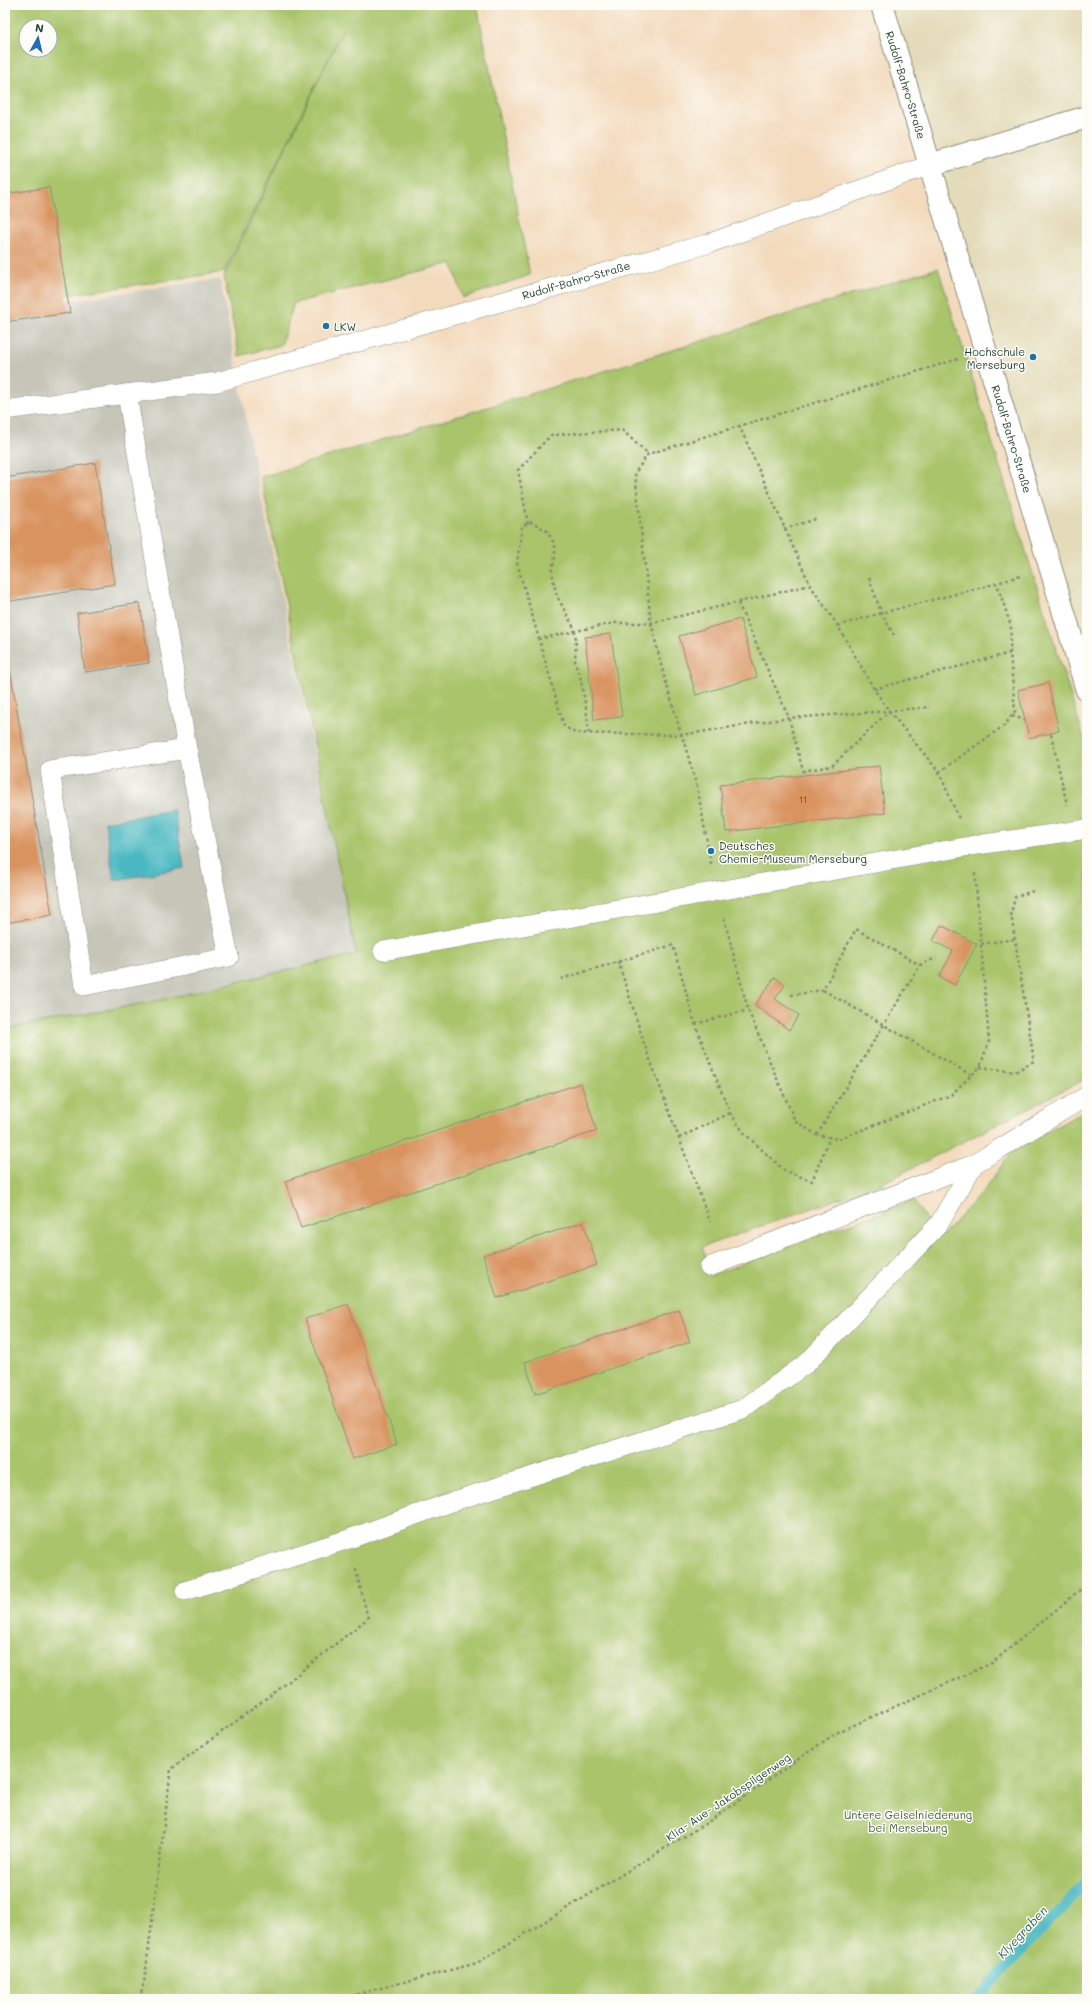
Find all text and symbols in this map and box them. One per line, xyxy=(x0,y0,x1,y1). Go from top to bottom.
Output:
north arrow xyxy=(18,18,58,58)
text: N xyxy=(34,20,45,36)
street label: Rudolf-Bahro-Straße xyxy=(882,29,930,141)
street label: Rudolf-Bahro-Straße xyxy=(520,257,632,303)
place label: LKW xyxy=(334,319,356,334)
marker: LKW xyxy=(321,321,331,331)
place label: Hochschule Merseburg xyxy=(964,344,1025,372)
marker: Hochschule Merseburg xyxy=(1028,352,1038,362)
street label: Rudolf-Bahro-Straße xyxy=(988,383,1036,495)
house number: 11 xyxy=(799,794,807,805)
place label: Deutsches Chemie-Museum Merseburg xyxy=(719,838,867,866)
marker: Deutsches Chemie-Museum Merseburg xyxy=(706,846,716,856)
street label: Klia- Aue- Jakobspilgerweg xyxy=(663,1750,793,1844)
park label: Untere Geiselniederung bei Merseburg xyxy=(844,1807,972,1835)
water label: Klyegraben xyxy=(994,1902,1051,1962)

